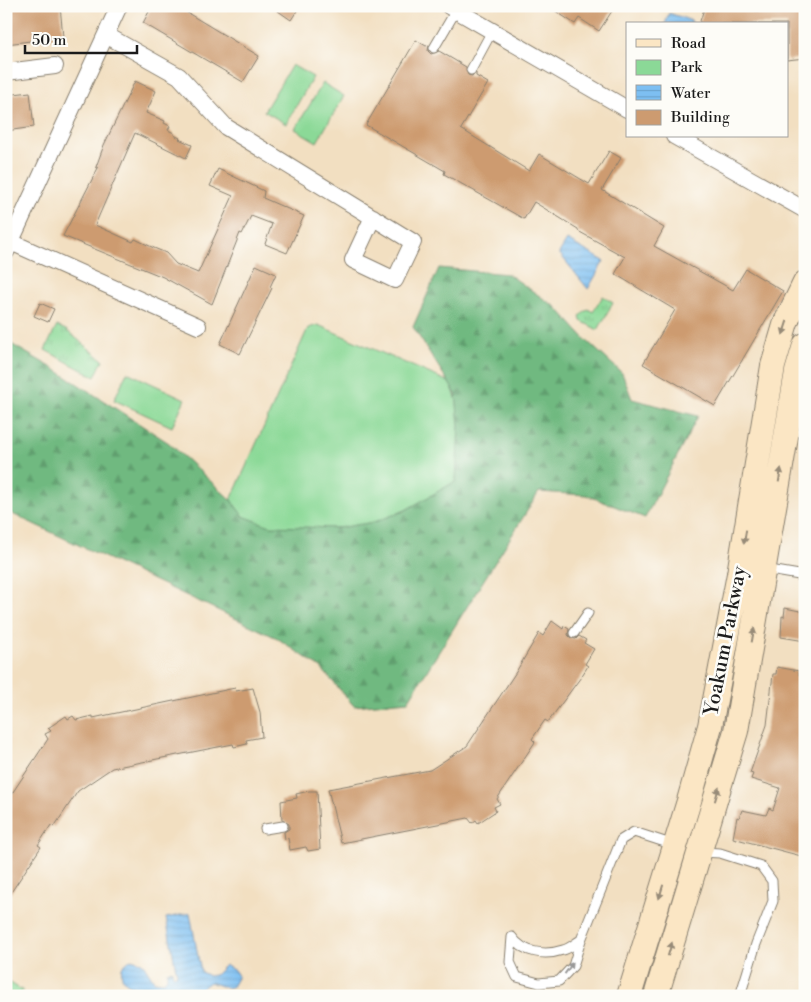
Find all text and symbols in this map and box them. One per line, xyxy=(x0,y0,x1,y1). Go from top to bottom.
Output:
scale bar xyxy=(25,22,138,54)
legend xyxy=(626,22,788,138)
text: 50 m xyxy=(32,31,66,50)
text: Road xyxy=(671,34,706,53)
text: Park xyxy=(671,58,703,77)
text: Water xyxy=(670,84,711,103)
text: Building xyxy=(670,108,730,127)
one-way arrow xyxy=(781,320,788,335)
one-way arrow xyxy=(776,467,784,483)
one-way arrow xyxy=(741,529,749,545)
street label: Yoakum Parkway xyxy=(699,564,753,719)
one-way arrow xyxy=(749,627,757,643)
one-way arrow xyxy=(714,786,722,801)
one-way arrow xyxy=(656,885,664,900)
one-way arrow xyxy=(667,941,675,956)
one-way arrow xyxy=(564,961,574,975)

